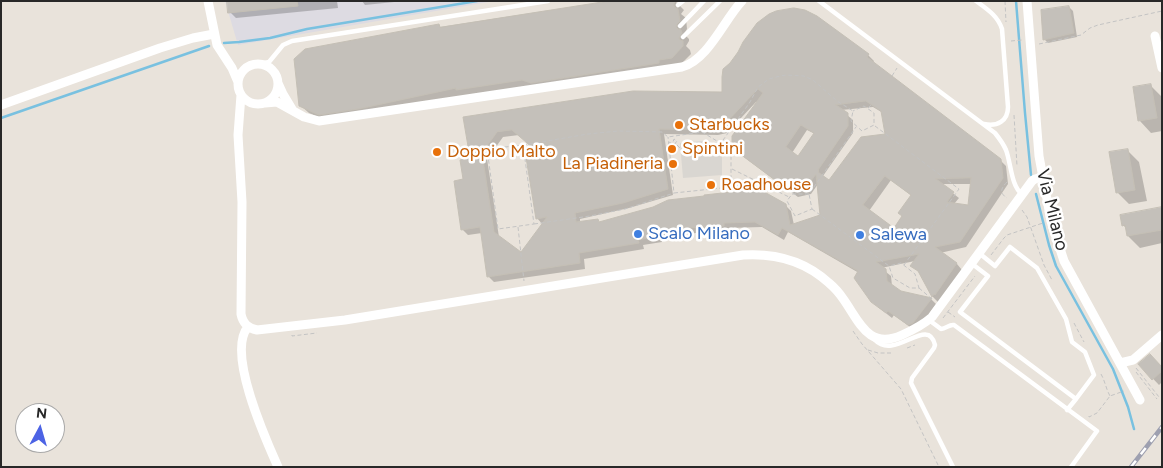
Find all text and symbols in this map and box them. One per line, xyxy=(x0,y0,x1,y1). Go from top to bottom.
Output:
place label: Starbucks xyxy=(689,114,770,136)
marker: Starbucks xyxy=(673,119,685,131)
place label: Spintini xyxy=(682,138,743,160)
place label: Doppio Malto xyxy=(447,141,556,163)
marker: Spintini xyxy=(666,143,678,155)
marker: Doppio Malto xyxy=(431,146,443,158)
place label: La Piadineria xyxy=(562,153,663,175)
marker: La Piadineria xyxy=(667,158,679,170)
street label: Via Milano xyxy=(1031,167,1073,253)
place label: Roadhouse xyxy=(721,174,811,196)
marker: Roadhouse xyxy=(705,179,717,191)
place label: Scalo Milano xyxy=(648,223,750,245)
place label: Salewa xyxy=(870,224,927,246)
marker: Scalo Milano xyxy=(632,228,644,240)
marker: Salewa xyxy=(854,229,866,241)
north arrow xyxy=(15,403,65,453)
text: N xyxy=(35,405,48,423)

